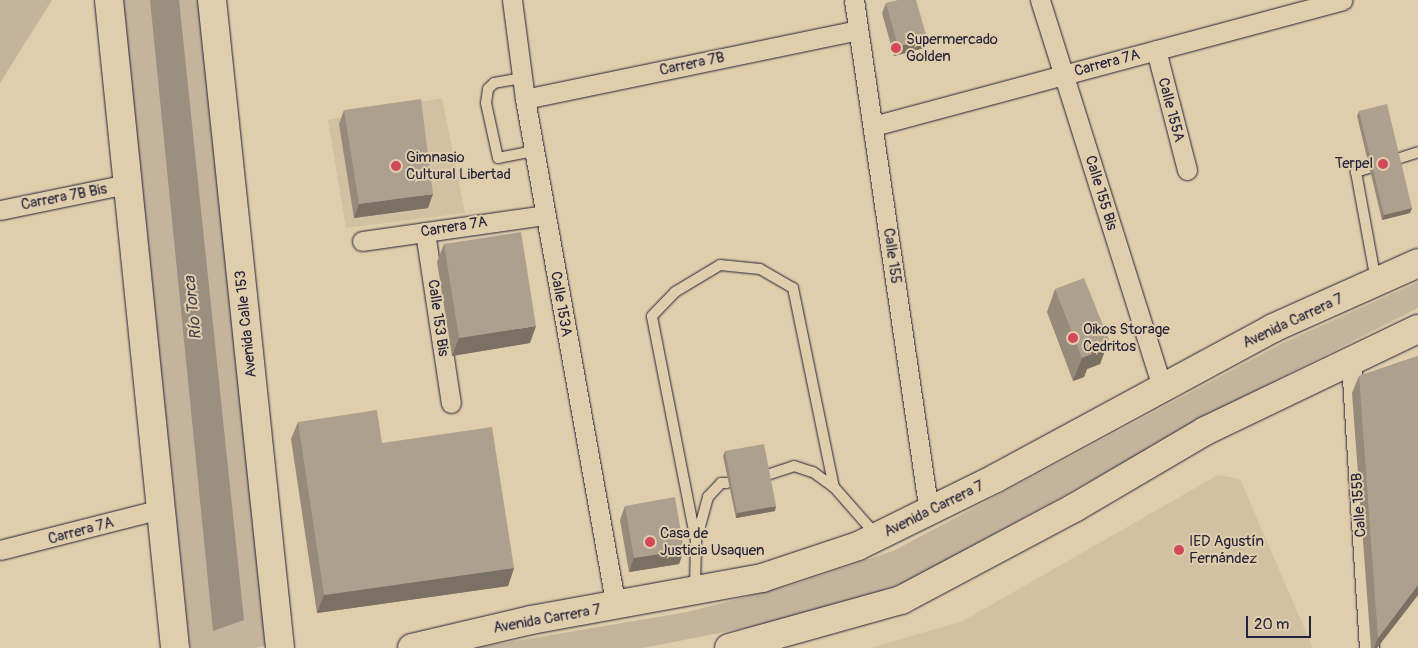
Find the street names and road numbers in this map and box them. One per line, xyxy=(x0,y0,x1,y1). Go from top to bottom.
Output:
street label: Carrera 7A xyxy=(1072,46,1142,80)
street label: Carrera 7B xyxy=(658,48,726,80)
street label: Calle 155A xyxy=(1154,76,1188,144)
street label: Calle 155 Bis xyxy=(1081,153,1121,233)
street label: Carrera 7B Bis xyxy=(20,180,108,214)
street label: Carrera 7A xyxy=(419,213,489,241)
street label: Calle 155 xyxy=(879,227,905,285)
street label: Avenida Calle 153 xyxy=(231,269,261,379)
street label: Calle 153A xyxy=(546,270,576,338)
street label: Calle 153 Bis xyxy=(424,278,452,358)
street label: Avenida Carrera 7 xyxy=(1240,290,1346,352)
street label: Calle 155B xyxy=(1348,472,1370,538)
street label: Avenida Carrera 7 xyxy=(881,477,987,541)
street label: Carrera 7A xyxy=(46,514,116,548)
street label: Avenida Carrera 7 xyxy=(492,601,602,637)

